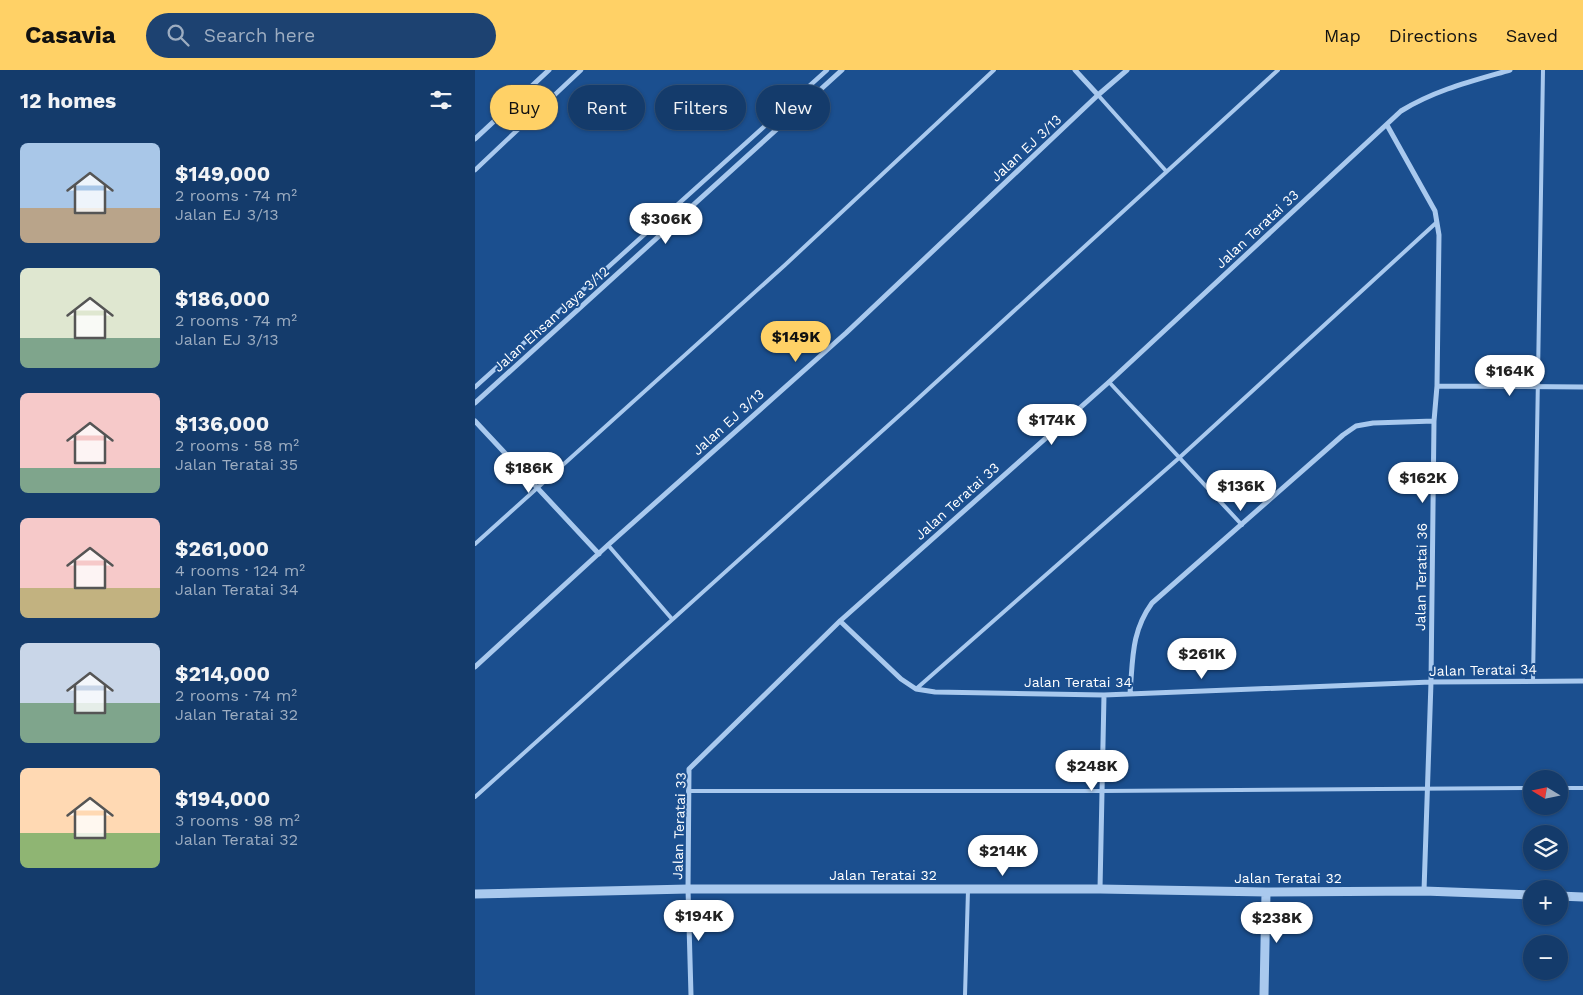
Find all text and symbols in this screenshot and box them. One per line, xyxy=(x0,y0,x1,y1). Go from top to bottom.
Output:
search box xyxy=(146,13,496,58)
text: Casavia xyxy=(25,21,116,49)
icon: search xyxy=(164,21,192,49)
text: Search here xyxy=(204,24,315,47)
text: Map xyxy=(1324,25,1361,46)
text: Directions xyxy=(1389,25,1478,46)
text: Saved xyxy=(1506,25,1558,46)
chip: Buy xyxy=(490,85,558,130)
chip: Rent xyxy=(568,85,645,130)
chip: Filters xyxy=(655,85,746,130)
chip: New xyxy=(756,85,830,130)
icon: filters xyxy=(427,86,455,114)
text: 12 homes xyxy=(20,88,116,113)
street label: Jalan EJ 3/13 xyxy=(987,111,1065,185)
text: $149,000 xyxy=(175,161,270,186)
icon: home xyxy=(60,163,120,223)
text: 2 rooms · 74 m² xyxy=(175,186,297,205)
street label: Jalan Teratai 33 xyxy=(1212,186,1302,272)
pin: $306K xyxy=(631,202,701,245)
text: Jalan EJ 3/13 xyxy=(175,205,279,224)
text: $306K xyxy=(641,209,692,228)
street label: Jalan Ehsan Jaya 3/12 xyxy=(490,263,612,375)
text: $186,000 xyxy=(175,286,270,311)
icon: home xyxy=(60,288,120,348)
text: 2 rooms · 74 m² xyxy=(175,311,297,330)
pin: $149K xyxy=(761,320,831,363)
text: $149K xyxy=(772,327,820,346)
text: Jalan EJ 3/13 xyxy=(175,330,279,349)
pin: $164K xyxy=(1475,354,1545,397)
text: $164K xyxy=(1486,361,1534,380)
street label: Jalan EJ 3/13 xyxy=(689,386,767,458)
pin: $174K xyxy=(1017,404,1087,446)
text: $174K xyxy=(1029,410,1075,429)
text: $136,000 xyxy=(175,411,269,436)
icon: home xyxy=(60,413,120,473)
text: 2 rooms · 58 m² xyxy=(175,436,299,455)
pin: $186K xyxy=(494,452,564,494)
text: Jalan Teratai 35 xyxy=(175,455,298,474)
text: $186K xyxy=(505,458,553,477)
street label: Jalan Teratai 33 xyxy=(912,459,1002,543)
pin: $162K xyxy=(1388,462,1458,504)
text: $162K xyxy=(1399,468,1447,487)
pin: $136K xyxy=(1206,470,1276,512)
text: $136K xyxy=(1217,476,1265,495)
street label: Jalan Teratai 36 xyxy=(1412,523,1430,631)
text: $261,000 xyxy=(175,536,269,561)
icon: home xyxy=(60,538,120,598)
text: 4 rooms · 124 m² xyxy=(175,561,305,580)
text: Jalan Teratai 34 xyxy=(175,580,298,599)
pin: $261K xyxy=(1167,638,1237,680)
text: $261K xyxy=(1178,644,1226,663)
text: $214,000 xyxy=(175,661,270,686)
street label: Jalan Teratai 34 xyxy=(1429,661,1537,679)
icon: home xyxy=(60,663,120,723)
street label: Jalan Teratai 34 xyxy=(1024,674,1132,690)
text: 2 rooms · 74 m² xyxy=(175,686,297,705)
text: Jalan Teratai 32 xyxy=(175,705,298,724)
pin: $248K xyxy=(1057,750,1127,792)
text: $248K xyxy=(1066,756,1118,775)
north arrow xyxy=(1523,770,1567,815)
map controls xyxy=(1523,770,1568,980)
street label: Jalan Teratai 33 xyxy=(669,772,689,880)
text: $194,000 xyxy=(175,786,270,811)
icon: home xyxy=(60,788,120,848)
text: 3 rooms · 98 m² xyxy=(175,811,300,830)
button: layers xyxy=(1523,825,1568,870)
text: Jalan Teratai 32 xyxy=(175,830,298,849)
pin: $214K xyxy=(968,834,1038,877)
text: $214K xyxy=(979,841,1027,860)
street label: Jalan Teratai 32 xyxy=(829,867,937,883)
street label: Jalan Teratai 32 xyxy=(1234,870,1342,886)
button: + xyxy=(1523,880,1568,925)
pin: $194K xyxy=(664,900,734,942)
pin: $238K xyxy=(1242,902,1312,944)
text: $194K xyxy=(675,906,723,925)
text: $238K xyxy=(1252,908,1302,927)
button: − xyxy=(1523,935,1568,980)

